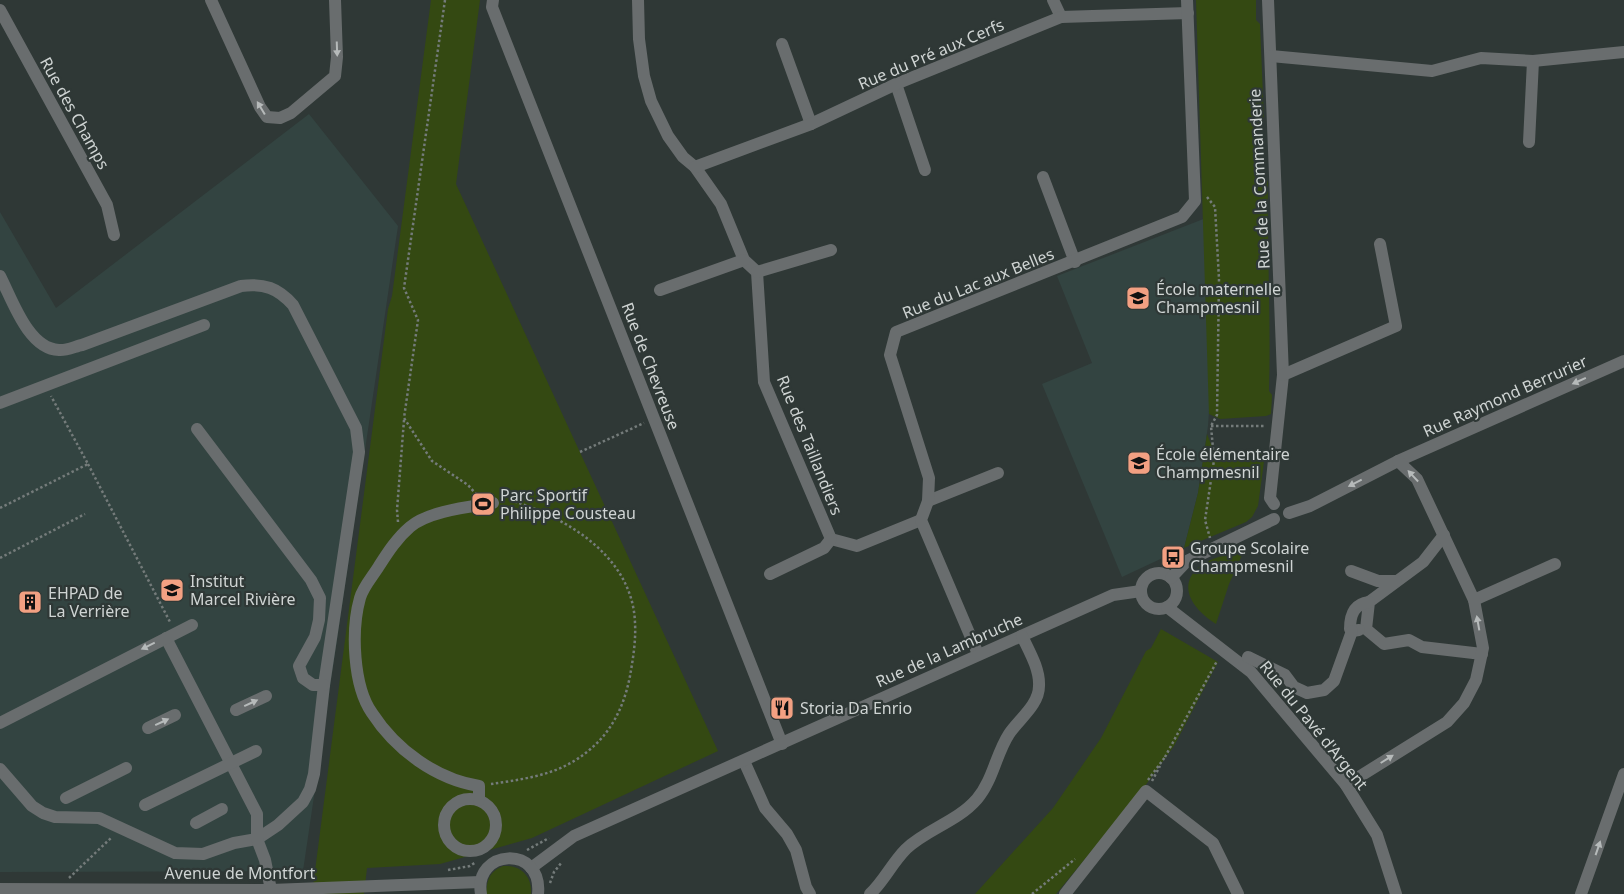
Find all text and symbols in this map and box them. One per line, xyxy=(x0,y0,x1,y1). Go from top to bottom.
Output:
street label: Rue du Pré aux Cerfs xyxy=(855,13,1007,95)
one-way arrow xyxy=(333,41,341,57)
street label: Rue des Champs xyxy=(35,53,115,173)
street label: Rue de la Commanderie xyxy=(1243,88,1275,270)
one-way arrow xyxy=(257,101,266,114)
street label: Rue du Lac aux Belles xyxy=(899,242,1057,324)
place label: École maternelle Champmesnil xyxy=(1156,278,1281,318)
school or university icon: École maternelle Champmesnil xyxy=(1125,285,1151,311)
street label: Rue de Chevreuse xyxy=(617,299,685,433)
street label: Rue Raymond Berrurier xyxy=(1419,350,1591,442)
street label: Rue des Taillandiers xyxy=(772,372,848,518)
one-way arrow xyxy=(1572,377,1586,385)
place label: École élémentaire Champmesnil xyxy=(1156,443,1290,483)
school or university icon: École élémentaire Champmesnil xyxy=(1126,450,1152,476)
one-way arrow xyxy=(1407,470,1419,482)
one-way arrow xyxy=(1348,479,1362,487)
place label: Parc Sportif Philippe Cousteau xyxy=(500,484,636,524)
sports icon: Parc Sportif Philippe Cousteau xyxy=(470,491,496,517)
place label: Groupe Scolaire Champmesnil xyxy=(1190,537,1309,577)
bus stop icon: Groupe Scolaire Champmesnil xyxy=(1160,544,1186,570)
place label: Institut Marcel Rivière xyxy=(190,570,295,610)
school or university icon: Institut Marcel Rivière xyxy=(159,577,185,603)
place label: EHPAD de La Verrière xyxy=(48,582,130,622)
building icon: EHPAD de La Verrière xyxy=(17,589,43,615)
street label: Rue de la Lambruche xyxy=(872,608,1026,692)
one-way arrow xyxy=(1474,615,1482,631)
one-way arrow xyxy=(141,643,155,651)
street label: Rue du Pavé d'Argent xyxy=(1255,656,1373,794)
restaurant icon: Storia Da Enrio xyxy=(769,695,795,721)
place label: Storia Da Enrio xyxy=(800,697,912,719)
one-way arrow xyxy=(244,699,258,707)
one-way arrow xyxy=(154,717,169,726)
one-way arrow xyxy=(1381,755,1394,764)
one-way arrow xyxy=(1594,840,1602,855)
street label: Avenue de Montfort xyxy=(165,862,316,884)

